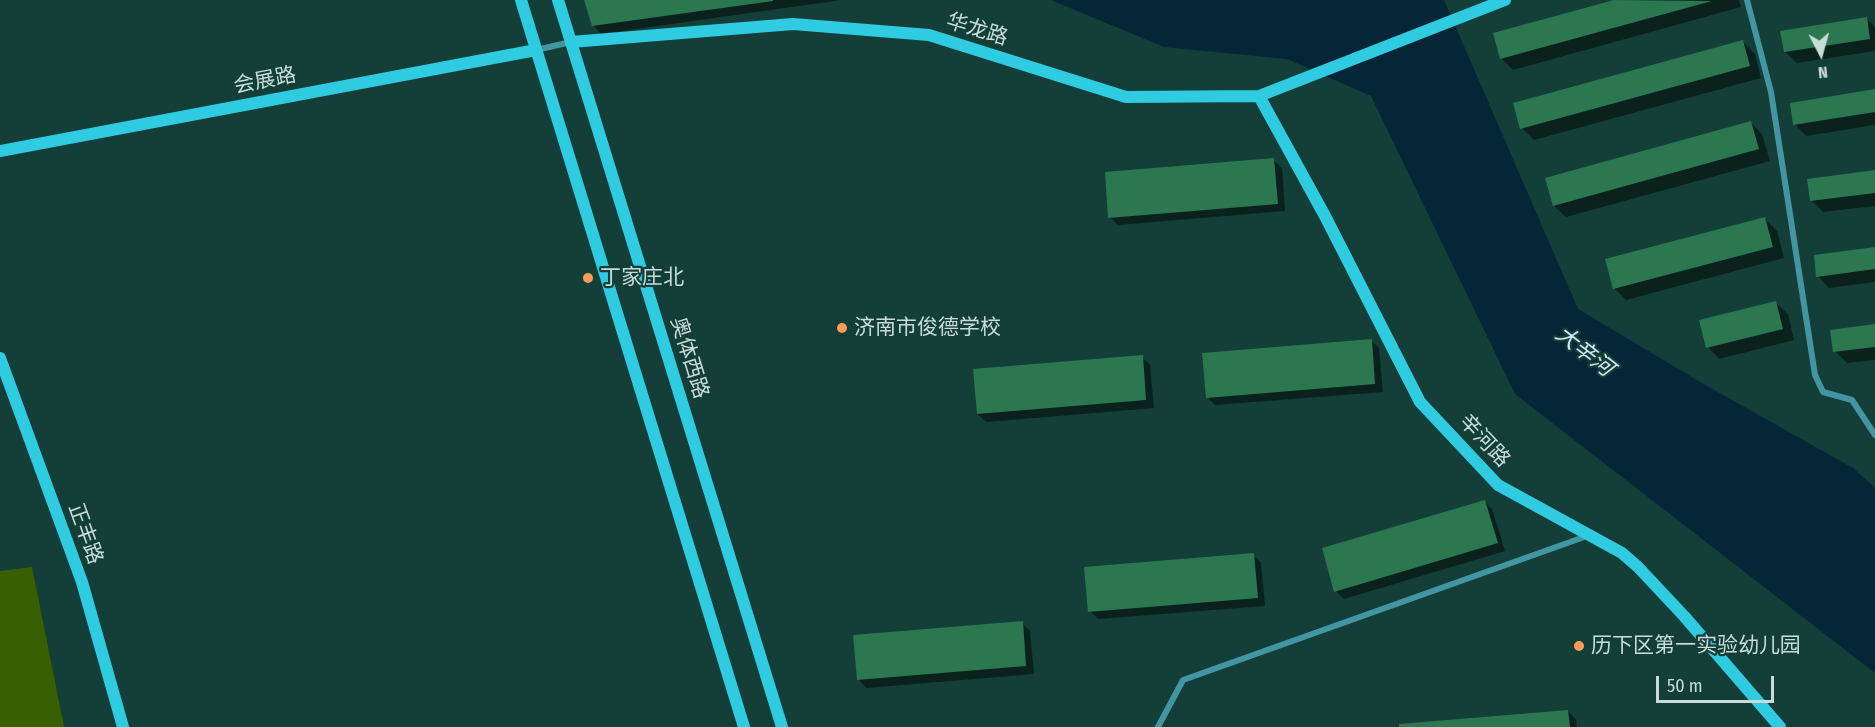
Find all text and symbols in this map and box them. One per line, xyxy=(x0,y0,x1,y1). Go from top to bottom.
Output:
street label: 华龙路 xyxy=(943,9,1011,51)
north arrow xyxy=(1791,24,1851,84)
text: N xyxy=(1817,62,1829,82)
street label: 会展路 xyxy=(232,63,298,99)
place label: 丁家庄北 xyxy=(600,265,684,291)
marker: 丁家庄北 xyxy=(581,271,595,285)
street label: 奥体西路 xyxy=(665,314,713,402)
place label: 济南市俊德学校 xyxy=(854,315,1001,341)
marker: 济南市俊德学校 xyxy=(835,321,849,335)
water label: 大辛河 xyxy=(1550,321,1618,383)
street label: 辛河路 xyxy=(1453,409,1515,473)
street label: 正丰路 xyxy=(62,500,108,568)
place label: 历下区第一实验幼儿园 xyxy=(1591,633,1801,659)
marker: 历下区第一实验幼儿园 xyxy=(1572,639,1586,653)
scale bar xyxy=(1659,664,1778,702)
text: 50 m xyxy=(1667,675,1703,697)

